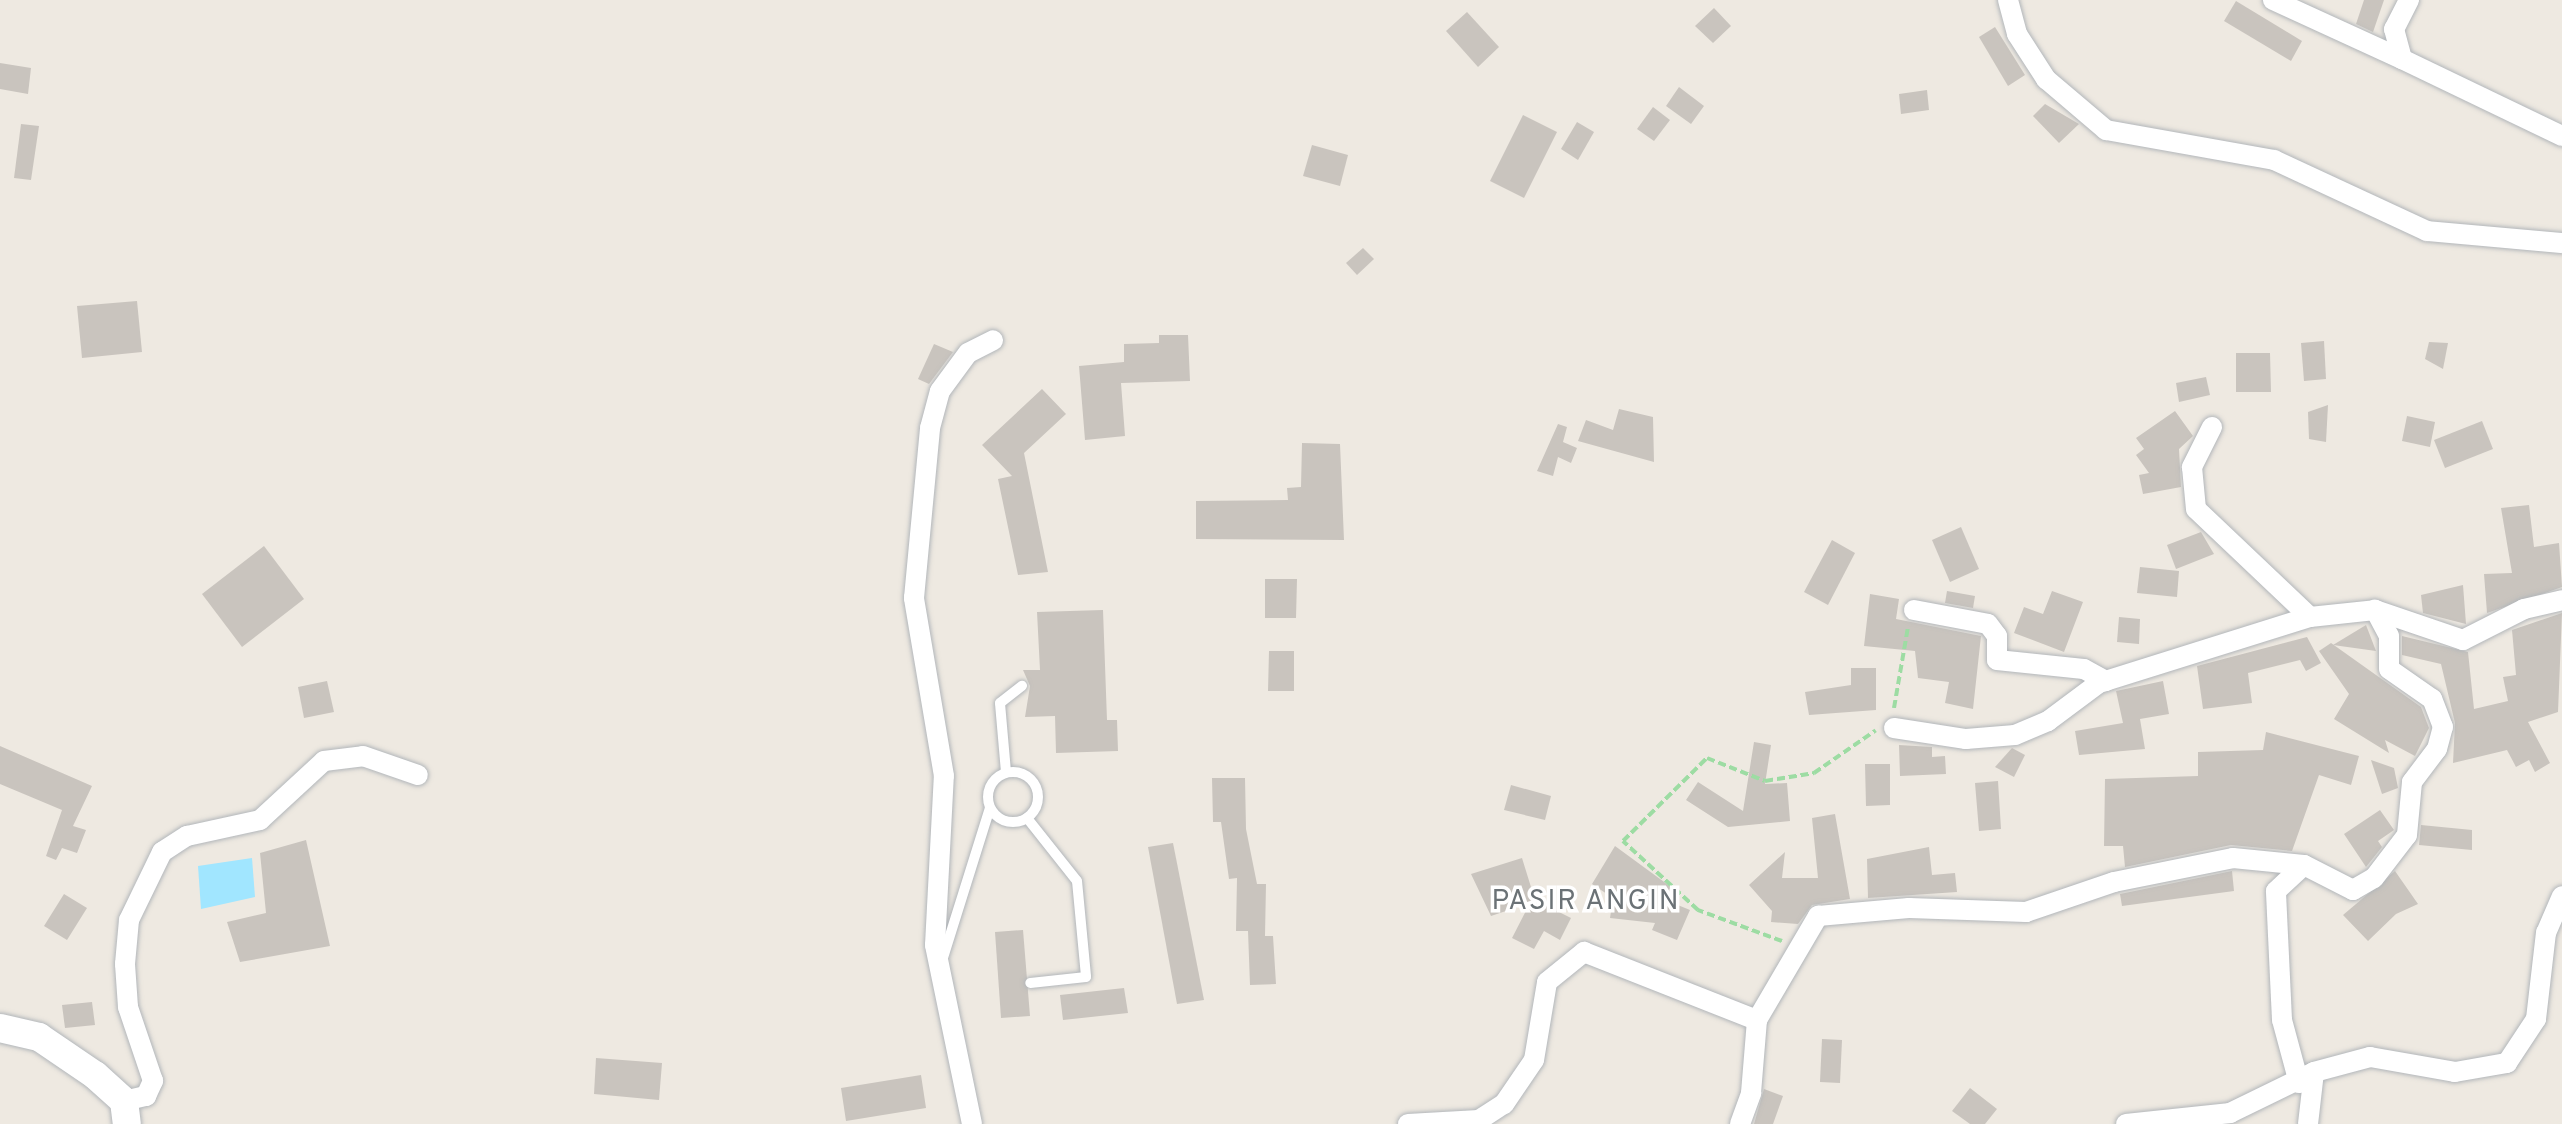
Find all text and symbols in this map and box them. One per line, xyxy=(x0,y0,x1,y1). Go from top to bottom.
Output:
district label: PASIR ANGIN xyxy=(1491,885,1681,919)

